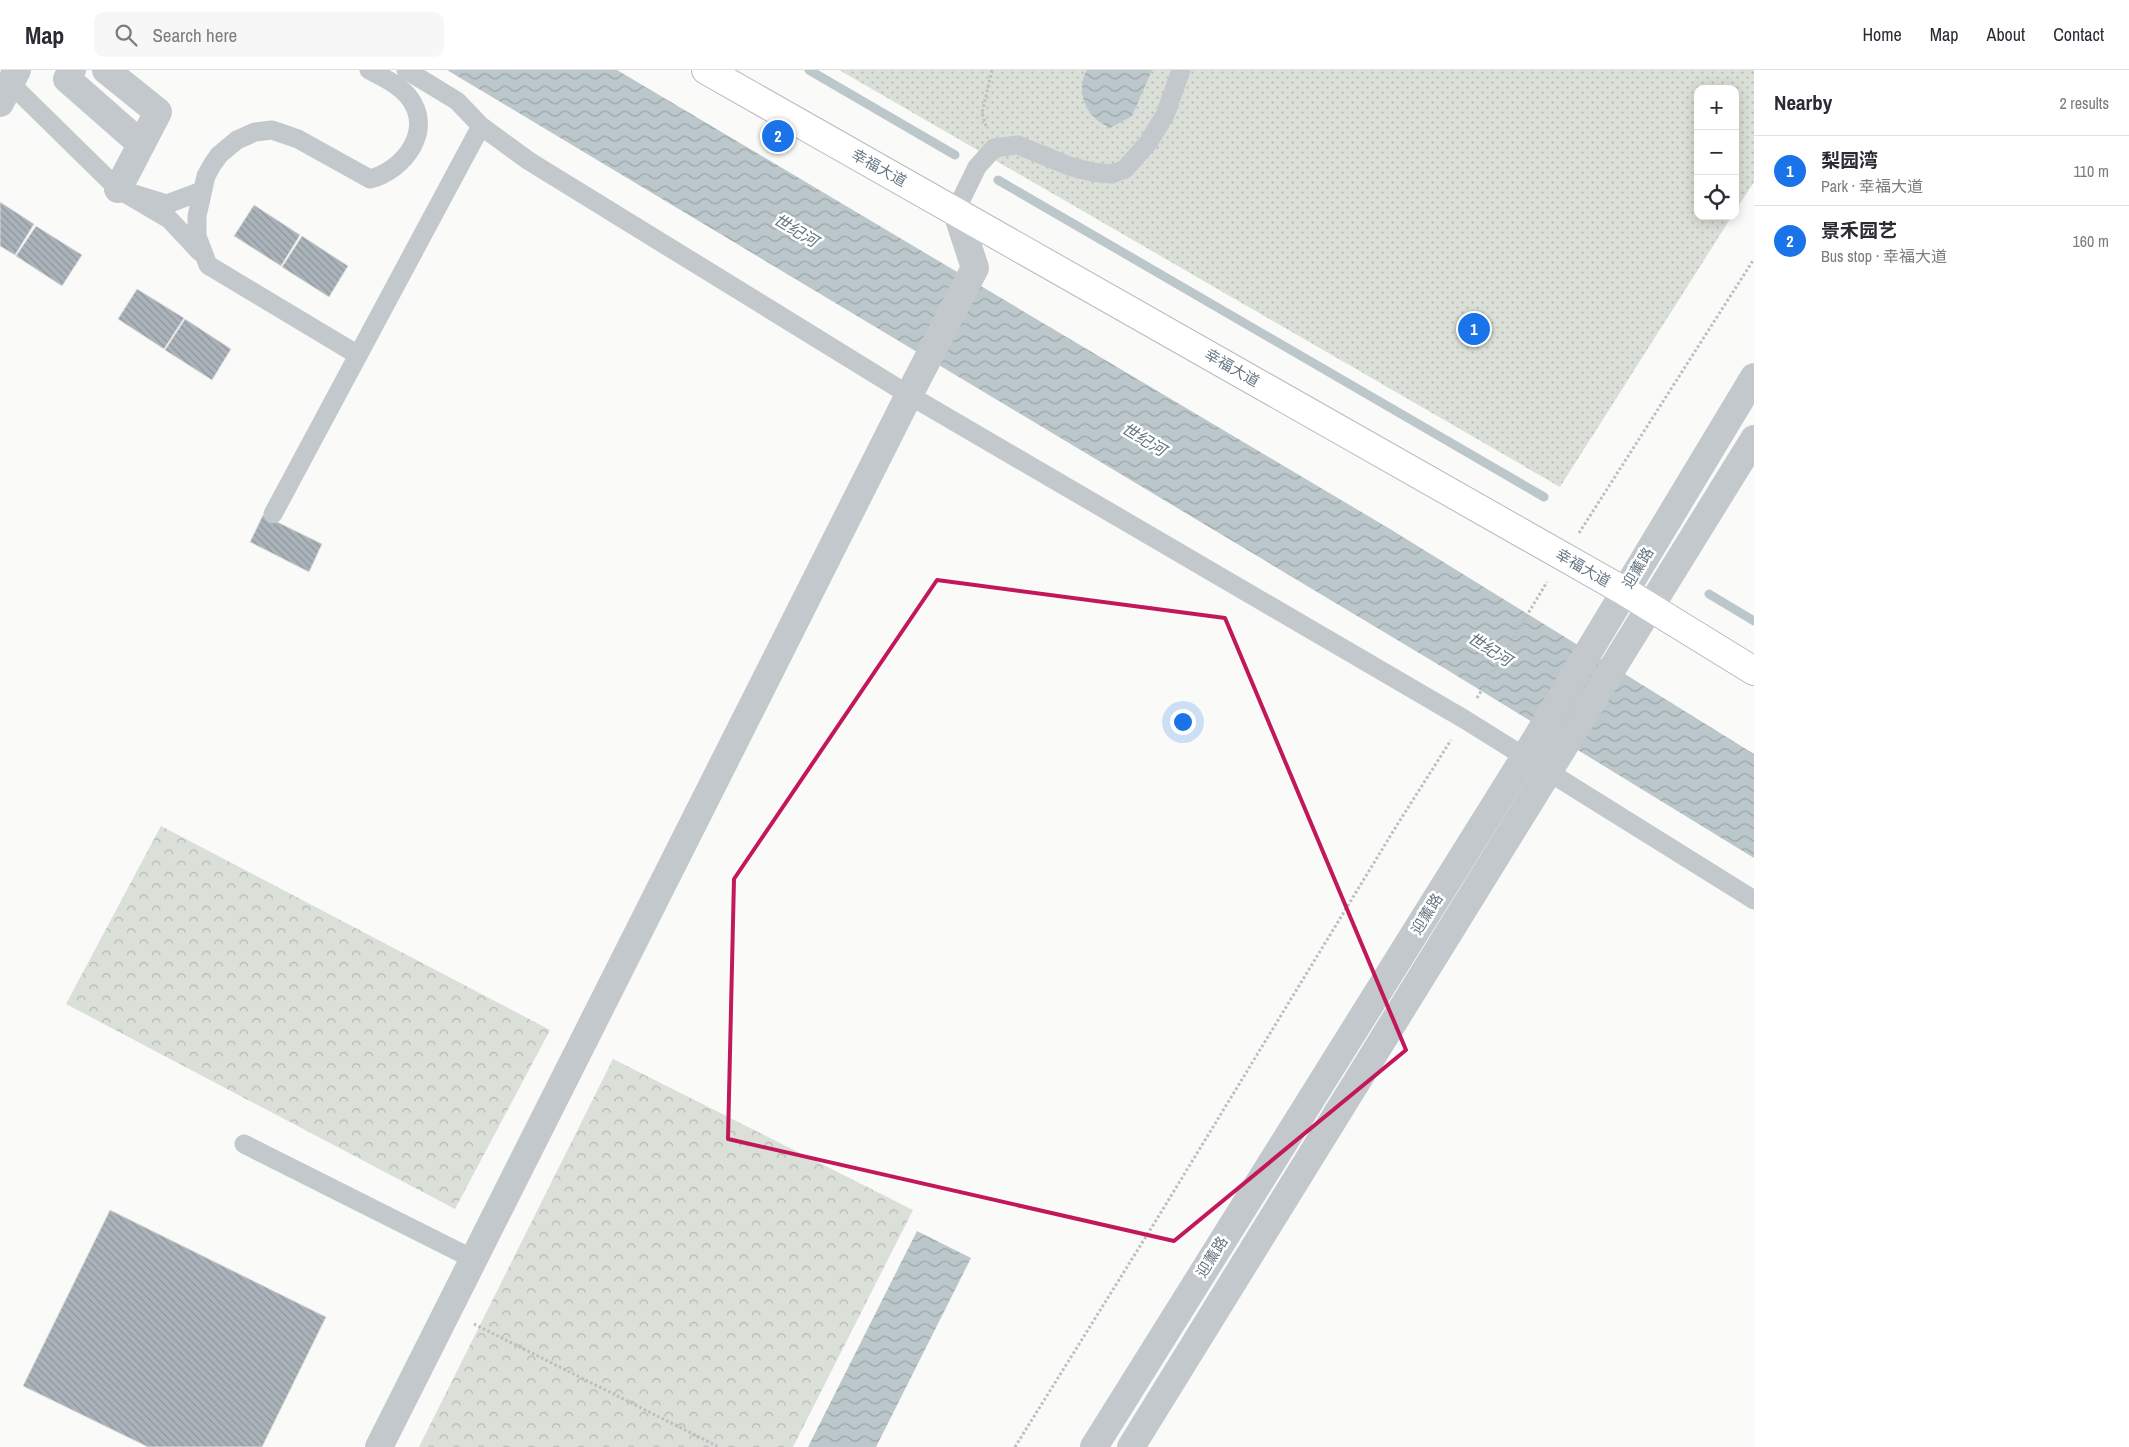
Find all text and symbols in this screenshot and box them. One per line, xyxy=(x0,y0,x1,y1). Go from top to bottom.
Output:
search box xyxy=(94,12,444,57)
text: Map xyxy=(25,19,64,51)
icon: search xyxy=(112,21,140,49)
text: Search here xyxy=(152,22,237,48)
text: Home xyxy=(1862,22,1902,47)
text: Map xyxy=(1930,22,1959,47)
text: About xyxy=(1987,22,2025,47)
text: Contact xyxy=(2053,22,2104,47)
map controls xyxy=(1694,85,1739,220)
button: + xyxy=(1694,85,1739,130)
text: Nearby xyxy=(1774,88,1832,117)
text: 2 results xyxy=(2059,92,2109,114)
pin: 2 xyxy=(762,117,794,155)
button: − xyxy=(1694,130,1739,175)
street label: 幸福大道 xyxy=(848,144,911,191)
text: 梨园湾 xyxy=(1821,147,1878,173)
text: 1 xyxy=(1786,160,1794,182)
text: 110 m xyxy=(2073,160,2109,182)
button: locate xyxy=(1694,175,1739,220)
text: Park · 幸福大道 xyxy=(1821,175,1923,197)
water label: 世纪河 xyxy=(770,208,825,253)
text: 景禾园艺 xyxy=(1821,217,1897,243)
text: 2 xyxy=(1786,230,1794,252)
text: 160 m xyxy=(2073,230,2109,252)
text: Bus stop · 幸福大道 xyxy=(1821,245,1947,267)
pin: 1 xyxy=(1458,310,1490,348)
street label: 幸福大道 xyxy=(1201,343,1263,392)
water label: 世纪河 xyxy=(1118,417,1173,462)
street label: 幸福大道 xyxy=(1552,543,1614,592)
street label: 迎薰路 xyxy=(1617,543,1658,592)
water label: 世纪河 xyxy=(1464,627,1519,673)
your location xyxy=(1170,709,1196,735)
street label: 迎薰路 xyxy=(1406,889,1447,938)
street label: 迎薰路 xyxy=(1191,1232,1232,1281)

